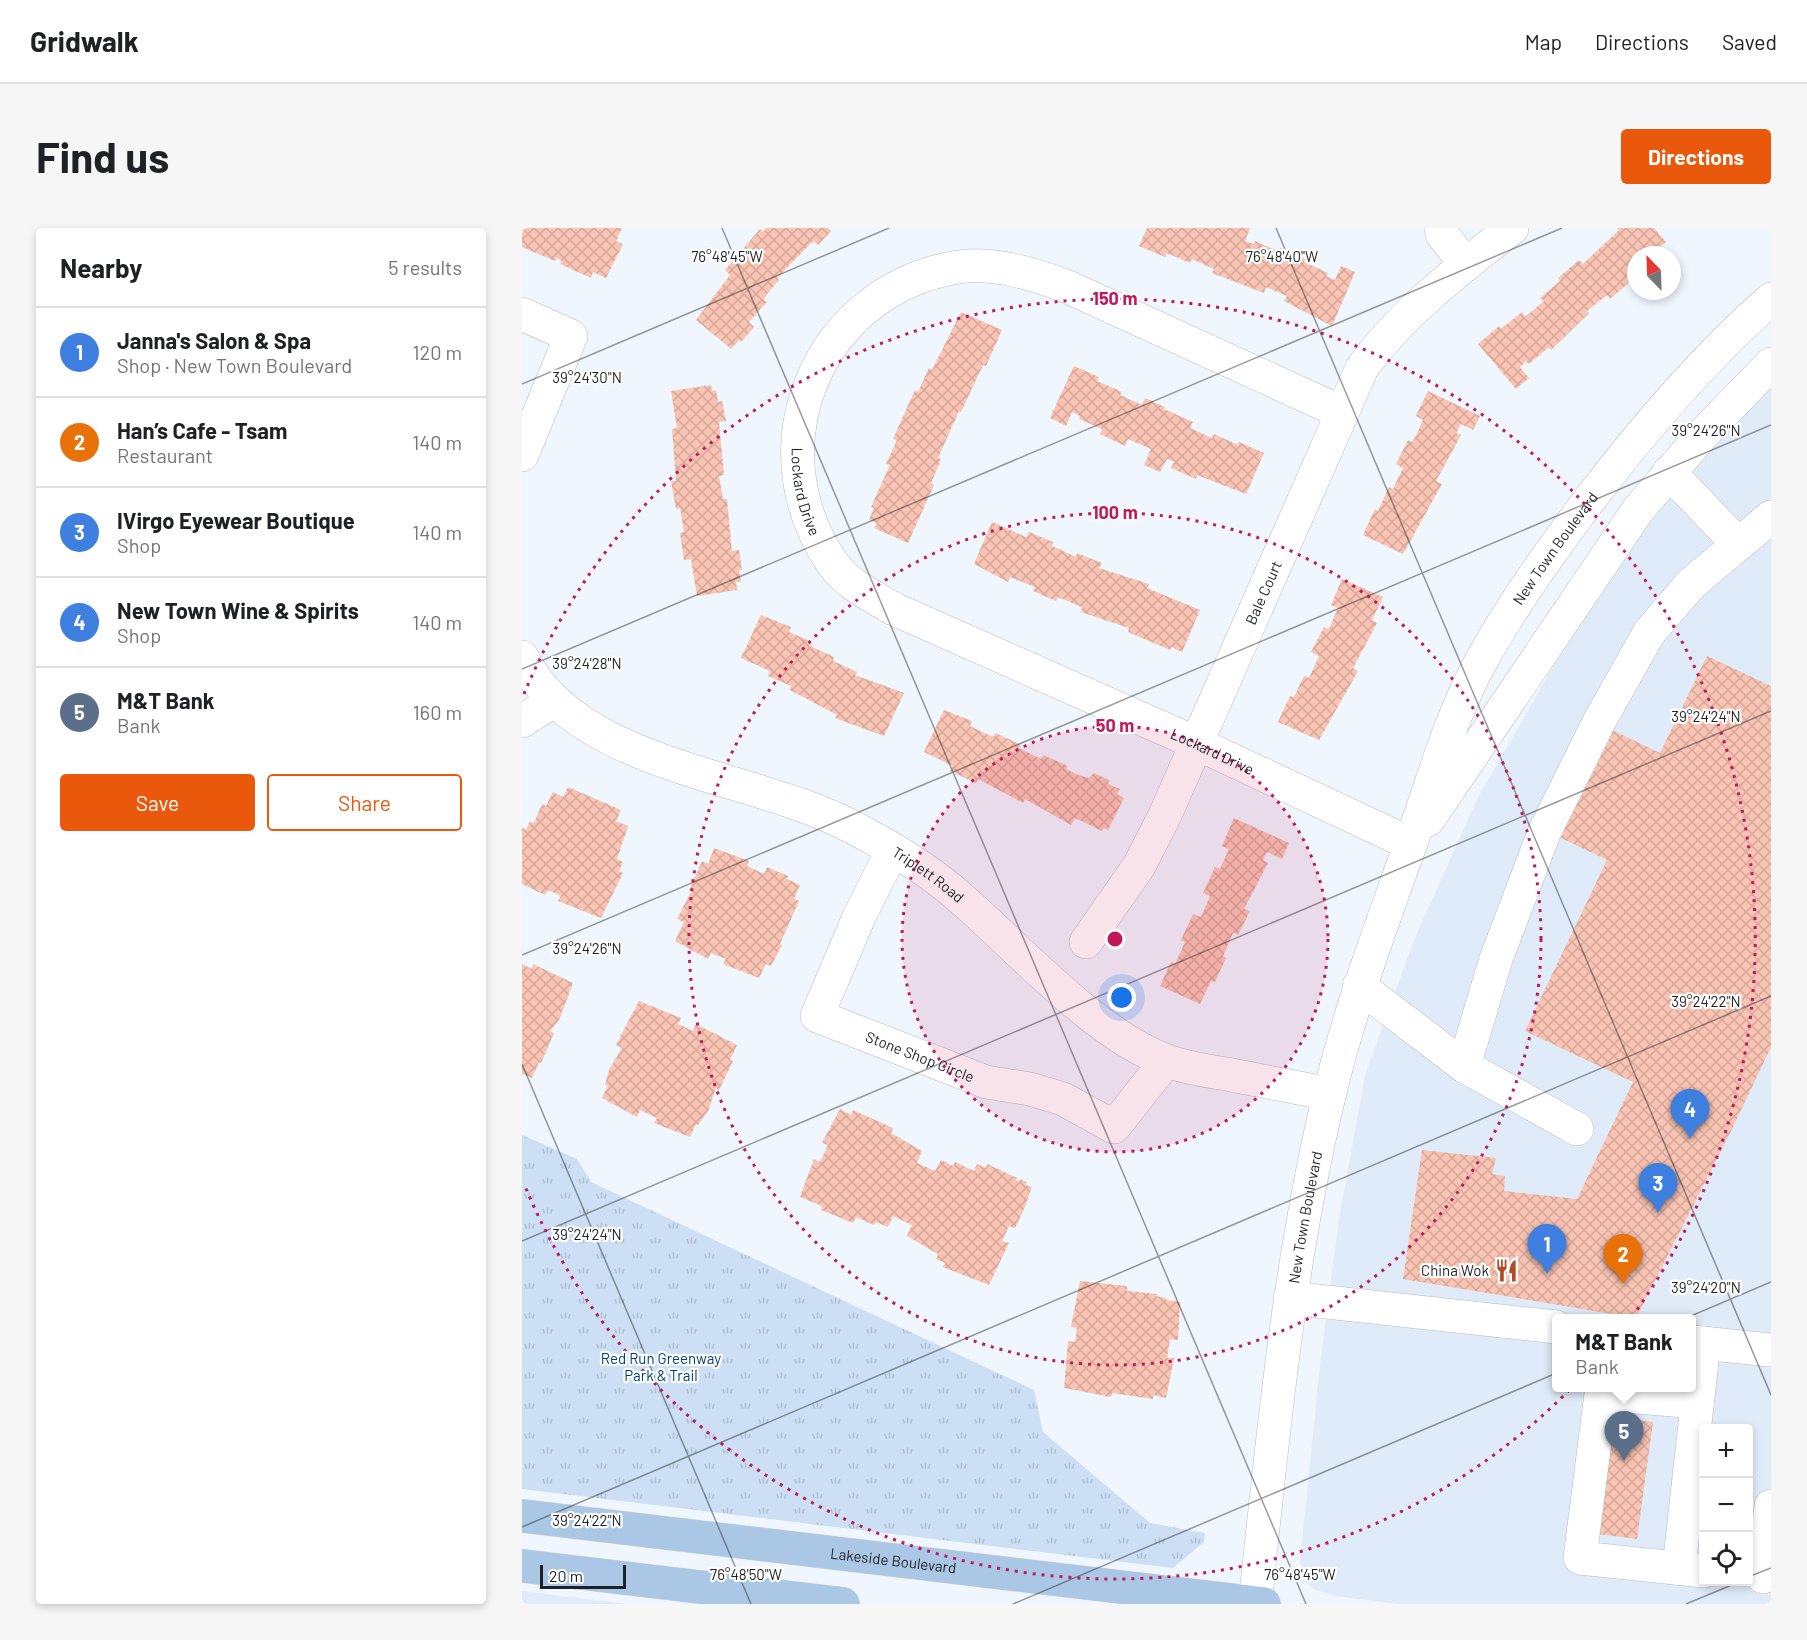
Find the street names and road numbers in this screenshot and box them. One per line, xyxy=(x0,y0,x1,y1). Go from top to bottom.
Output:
street label: Lockard Drive xyxy=(789,447,824,538)
street label: New Town Boulevard xyxy=(1509,488,1601,608)
street label: Bale Court xyxy=(1241,558,1285,627)
street label: Lockard Drive xyxy=(1168,724,1257,778)
street label: Triplett Road xyxy=(889,842,968,906)
street label: Stone Shop Circle xyxy=(863,1027,977,1086)
street label: New Town Boulevard xyxy=(1284,1149,1325,1285)
street label: Lakeside Boulevard xyxy=(829,1544,957,1576)

